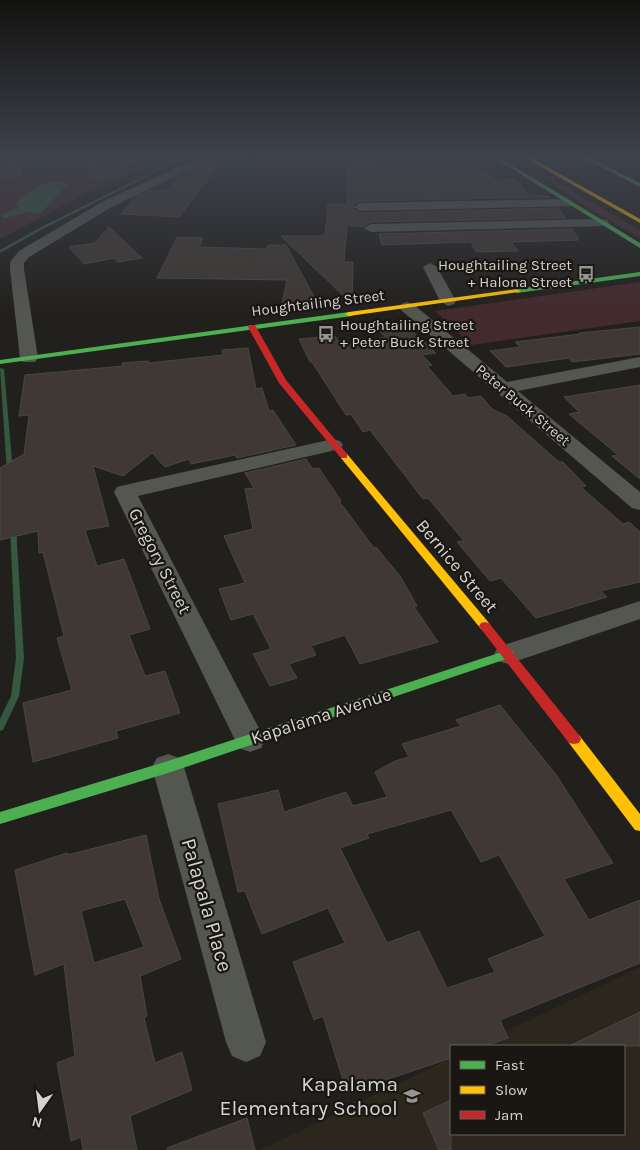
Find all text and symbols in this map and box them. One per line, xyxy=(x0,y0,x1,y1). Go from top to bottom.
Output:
place label: Houghtailing Street + Halona Street xyxy=(438,256,572,291)
bus stop icon: Houghtailing Street + Halona Street xyxy=(576,264,596,284)
street label: Houghtailing Street xyxy=(250,286,386,320)
place label: Houghtailing Street + Peter Buck Street xyxy=(340,316,474,351)
bus stop icon: Houghtailing Street + Peter Buck Street xyxy=(316,324,336,344)
street label: Peter Buck Street xyxy=(472,360,574,450)
street label: Gregory Street xyxy=(124,504,196,618)
street label: Bernice Street xyxy=(411,515,503,617)
street label: Kapalama Avenue xyxy=(248,683,394,749)
street label: Palapala Place xyxy=(177,836,237,974)
legend xyxy=(450,1045,625,1135)
text: Fast xyxy=(495,1056,525,1074)
place label: Kapalama Elementary School xyxy=(220,1072,398,1120)
text: Slow xyxy=(495,1081,527,1099)
north arrow xyxy=(15,1085,65,1135)
school or university icon: Kapalama Elementary School xyxy=(402,1086,422,1106)
text: Jam xyxy=(495,1106,523,1124)
text: N xyxy=(30,1113,44,1132)

